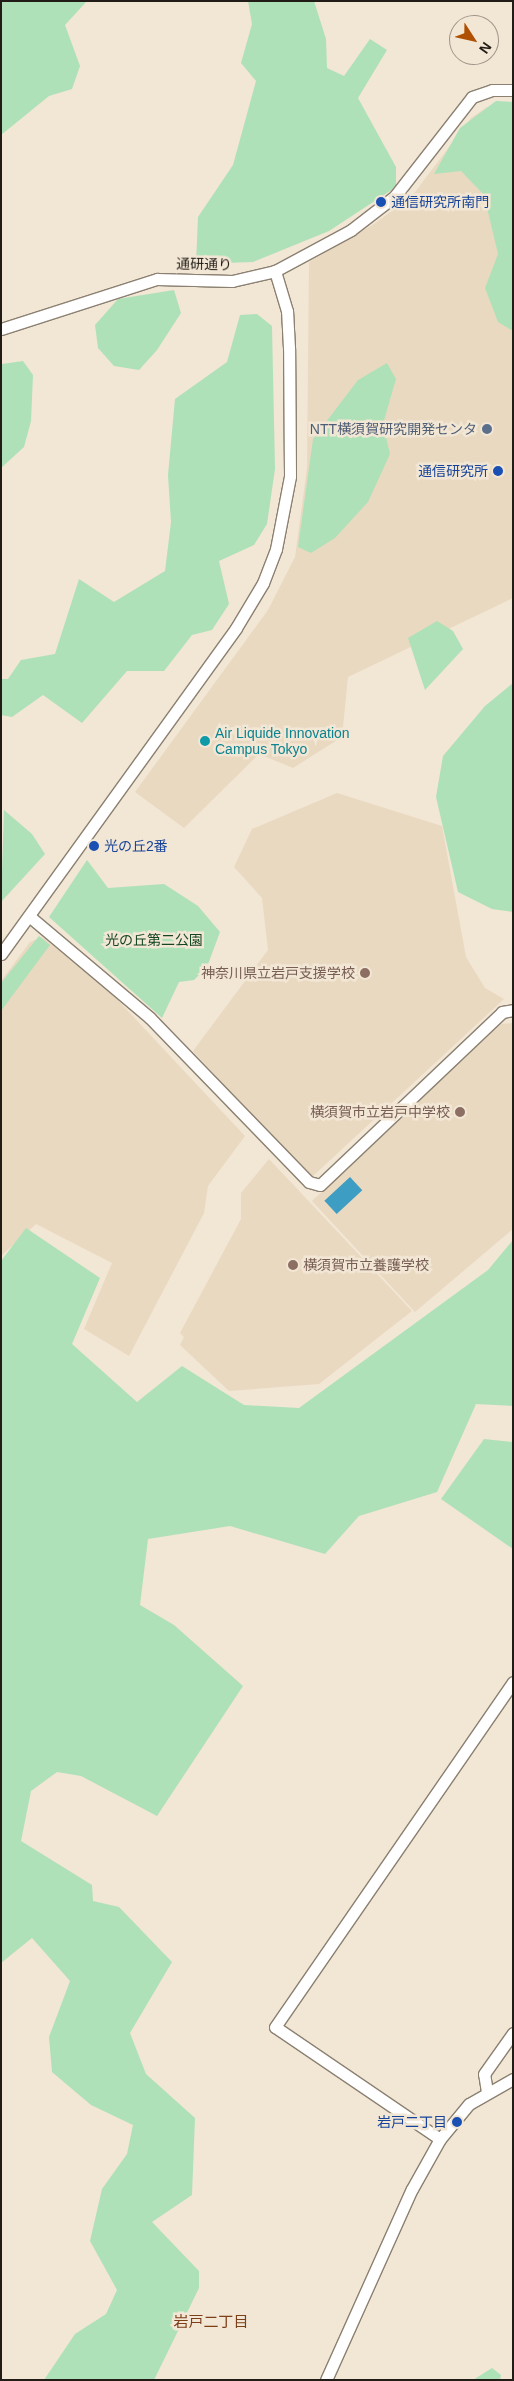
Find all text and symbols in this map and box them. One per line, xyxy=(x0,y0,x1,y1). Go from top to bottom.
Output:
north arrow xyxy=(449,15,499,65)
text: N xyxy=(476,39,495,57)
place label: 通信研究所南門 xyxy=(391,194,489,210)
marker: 通信研究所南門 xyxy=(375,196,387,208)
street label: 通研通り xyxy=(176,255,232,273)
place label: NTT横須賀研究開発センタ xyxy=(310,421,477,437)
marker: NTT横須賀研究開発センタ xyxy=(481,423,493,435)
place label: 通信研究所 xyxy=(418,463,488,479)
marker: 通信研究所 xyxy=(492,465,504,477)
place label: Air Liquide Innovation Campus Tokyo xyxy=(215,725,350,758)
marker: Air Liquide Innovation Campus Tokyo xyxy=(199,735,211,747)
place label: 光の丘2番 xyxy=(104,838,168,854)
marker: 光の丘2番 xyxy=(88,840,100,852)
park label: 光の丘第二公園 xyxy=(105,932,203,948)
place label: 神奈川県立岩戸支援学校 xyxy=(201,965,355,981)
marker: 神奈川県立岩戸支援学校 xyxy=(359,967,371,979)
place label: 横須賀市立岩戸中学校 xyxy=(310,1104,450,1120)
marker: 横須賀市立岩戸中学校 xyxy=(454,1106,466,1118)
place label: 横須賀市立養護学校 xyxy=(303,1257,429,1273)
marker: 横須賀市立養護学校 xyxy=(287,1259,299,1271)
place label: 岩戸二丁目 xyxy=(377,2114,447,2130)
marker: 岩戸二丁目 xyxy=(451,2116,463,2128)
district label: 岩戸二丁目 xyxy=(174,2313,248,2331)

